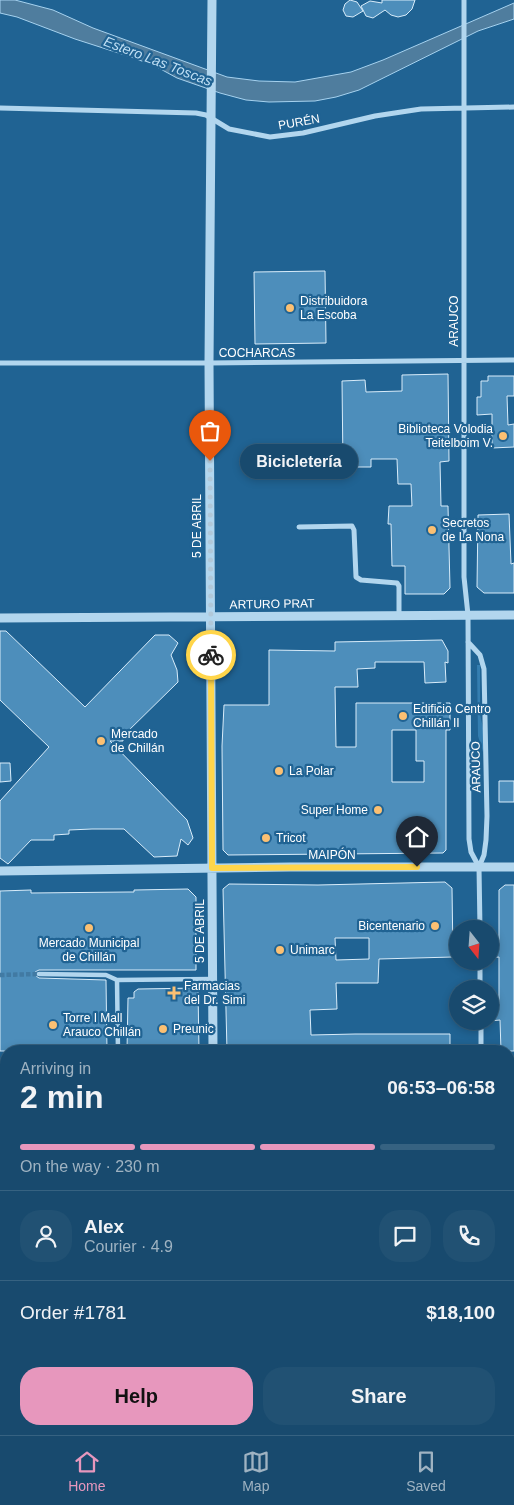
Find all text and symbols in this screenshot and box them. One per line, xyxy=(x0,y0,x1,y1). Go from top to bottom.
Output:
water label: Estero Las Toscas xyxy=(102,33,214,89)
street label: PURÉN xyxy=(277,110,321,133)
place label: Distribuidora La Escoba xyxy=(300,294,368,322)
street label: ARAUCO xyxy=(447,295,461,347)
marker: Distribuidora La Escoba xyxy=(284,302,296,314)
street label: COCHARCAS xyxy=(219,346,295,360)
pin xyxy=(189,410,231,461)
icon: bag xyxy=(196,417,224,445)
place label: Biblioteca Volodia Teitelboim V. xyxy=(398,422,493,450)
marker: Biblioteca Volodia Teitelboim V. xyxy=(497,430,509,442)
callout: Bicicletería xyxy=(240,444,358,478)
text: Bicicletería xyxy=(256,453,342,470)
street label: 5 DE ABRIL xyxy=(190,494,204,558)
place label: Secretos de La Nona xyxy=(442,516,504,544)
marker: Secretos de La Nona xyxy=(426,524,438,536)
street label: ARTURO PRAT xyxy=(229,596,315,612)
courier xyxy=(186,630,236,680)
icon: bike xyxy=(197,641,225,669)
place label: Edificio Centro Chillán II xyxy=(413,702,491,730)
marker: Edificio Centro Chillán II xyxy=(397,710,409,722)
place label: Mercado de Chillán xyxy=(111,727,164,755)
marker: Mercado de Chillán xyxy=(95,735,107,747)
street label: ARAUCO xyxy=(469,741,483,793)
place label: La Polar xyxy=(289,764,334,778)
marker: La Polar xyxy=(273,765,285,777)
place label: Super Home xyxy=(301,803,368,817)
marker: Super Home xyxy=(372,804,384,816)
pin xyxy=(396,816,438,867)
icon: home xyxy=(403,823,431,851)
place label: Tricot xyxy=(276,831,306,845)
marker: Tricot xyxy=(260,832,272,844)
street label: MAIPÓN xyxy=(308,847,356,862)
street label: 5 DE ABRIL xyxy=(193,899,207,963)
place label: Bicentenario xyxy=(358,919,425,933)
marker: Bicentenario xyxy=(429,920,441,932)
north arrow xyxy=(449,920,499,970)
map controls xyxy=(449,920,499,1030)
marker: Mercado Municipal de Chillán xyxy=(83,922,95,934)
place label: Mercado Municipal de Chillán xyxy=(39,936,139,964)
place label: Unimarc xyxy=(290,943,335,957)
marker: Unimarc xyxy=(274,944,286,956)
place label: Farmacias del Dr. Simi xyxy=(184,979,245,1007)
button: layers xyxy=(449,980,499,1030)
marker: Farmacias del Dr. Simi xyxy=(168,987,180,999)
place label: Torre I Mall Arauco Chillán xyxy=(63,1011,141,1039)
marker: Torre I Mall Arauco Chillán xyxy=(47,1019,59,1031)
place label: Preunic xyxy=(173,1022,214,1036)
marker: Preunic xyxy=(157,1023,169,1035)
text: Arriving in xyxy=(20,1060,91,1077)
text: 06:53–06:58 xyxy=(387,1077,495,1098)
text: 2 min xyxy=(20,1079,104,1115)
text: On the way · 230 m xyxy=(20,1158,160,1175)
button: person xyxy=(20,1210,72,1262)
button: chat xyxy=(379,1210,431,1262)
button: phone xyxy=(443,1210,495,1262)
text: Alex xyxy=(84,1216,124,1237)
text: Courier · 4.9 xyxy=(84,1238,173,1255)
text: Order #1781 xyxy=(20,1302,127,1323)
text: $18,100 xyxy=(426,1302,495,1323)
button: Help xyxy=(20,1367,253,1425)
button: Share xyxy=(263,1367,495,1425)
tab: Home xyxy=(68,1448,106,1494)
tab: Map xyxy=(242,1448,270,1494)
tab: Saved xyxy=(406,1448,446,1494)

